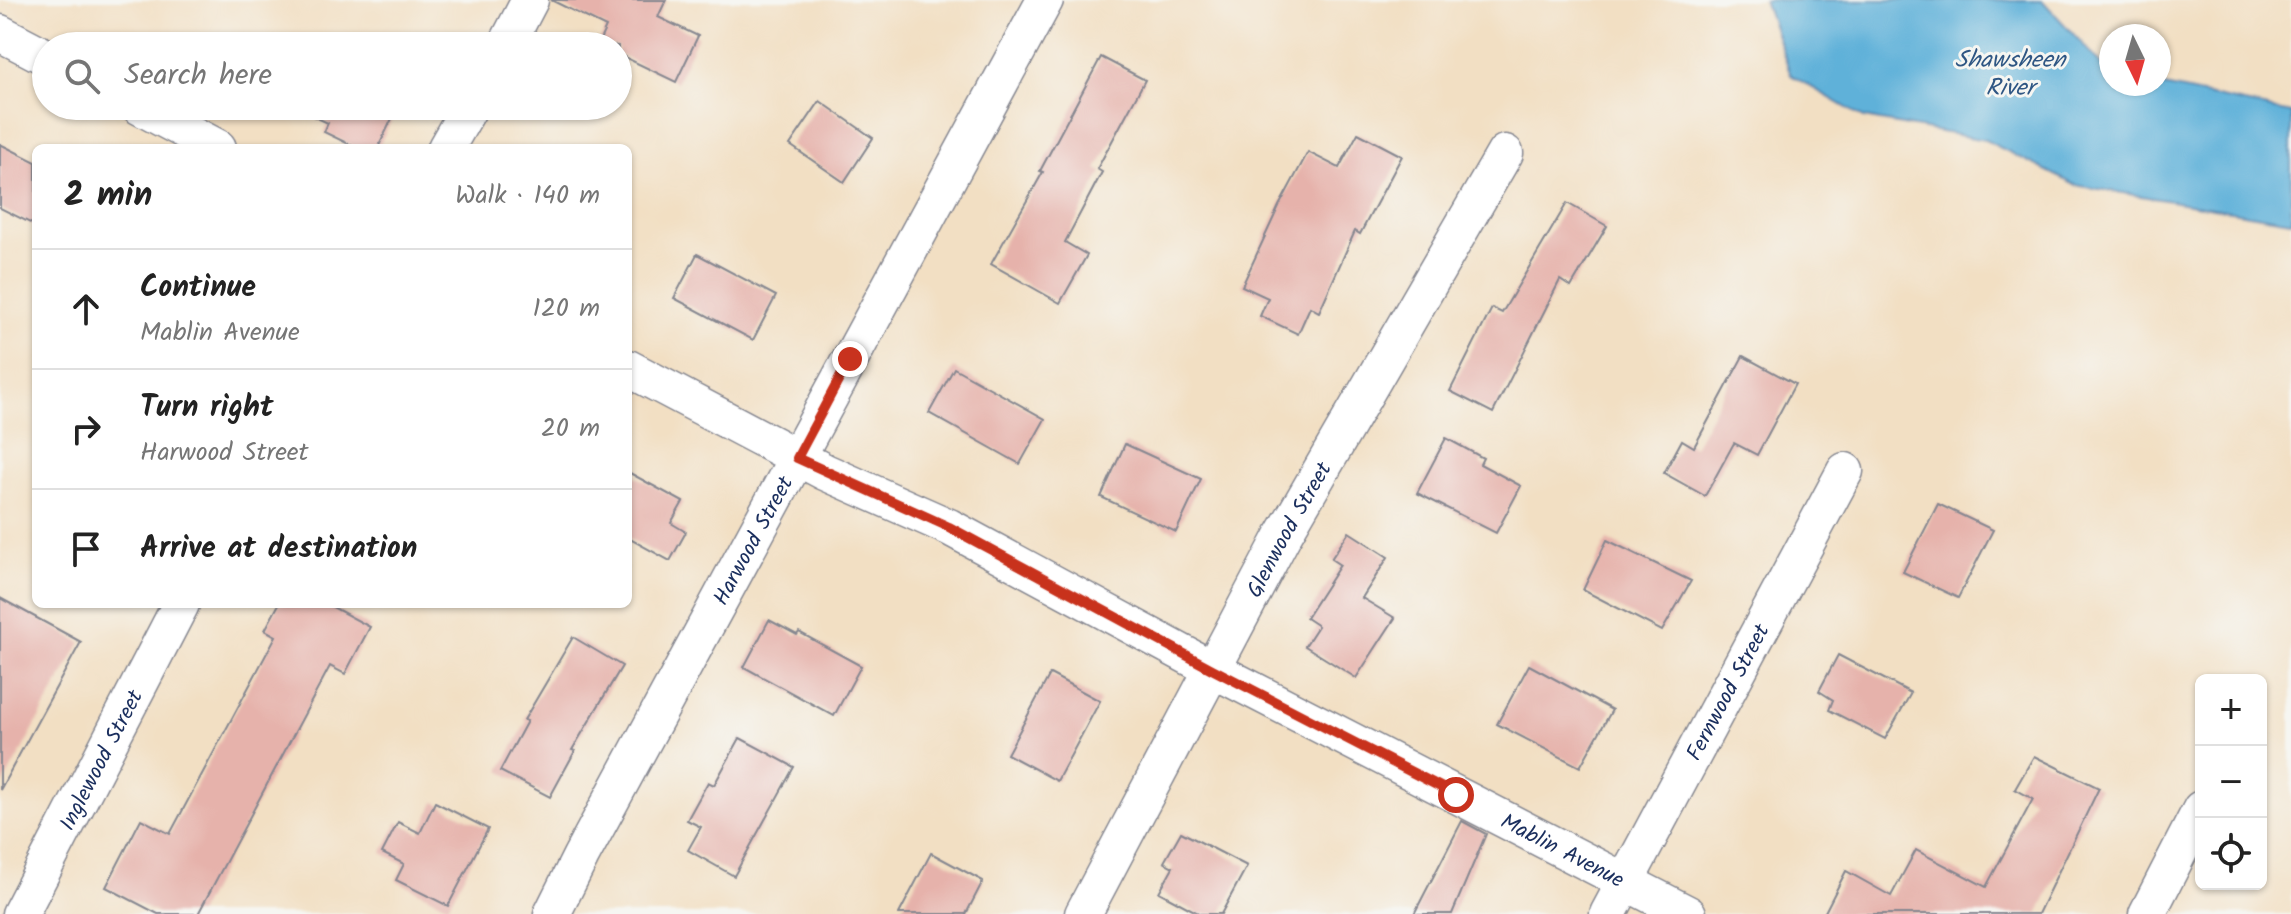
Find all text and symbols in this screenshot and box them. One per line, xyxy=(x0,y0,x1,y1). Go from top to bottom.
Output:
north arrow xyxy=(2099,24,2171,96)
search box xyxy=(32,32,632,120)
water label: Shawsheen River xyxy=(1955,41,2067,108)
text: Search here xyxy=(124,52,272,100)
icon: search xyxy=(60,54,104,98)
text: 2 min xyxy=(64,169,152,223)
text: Walk · 140 m xyxy=(455,175,600,217)
text: Continue xyxy=(140,264,256,312)
icon: ahead xyxy=(64,287,108,331)
text: 120 m xyxy=(533,288,600,330)
text: Mablin Avenue xyxy=(140,312,300,354)
route end xyxy=(832,341,868,377)
text: Turn right xyxy=(140,384,273,432)
icon: right xyxy=(64,407,108,451)
text: 20 m xyxy=(541,408,600,450)
text: Harwood Street xyxy=(140,432,309,474)
street label: Glenwood Street xyxy=(1238,456,1342,605)
street label: Harwood Street xyxy=(705,470,804,613)
text: Arrive at destination xyxy=(140,525,417,573)
icon: arrive xyxy=(64,527,108,571)
street label: Fernwood Street xyxy=(1678,618,1780,768)
map controls xyxy=(2195,674,2267,890)
button: + xyxy=(2195,674,2267,746)
street label: Inglewood Street xyxy=(51,684,154,837)
button: − xyxy=(2195,746,2267,818)
route start xyxy=(1438,777,1474,813)
street label: Mablin Avenue xyxy=(1494,805,1630,898)
button: locate xyxy=(2195,818,2267,890)

